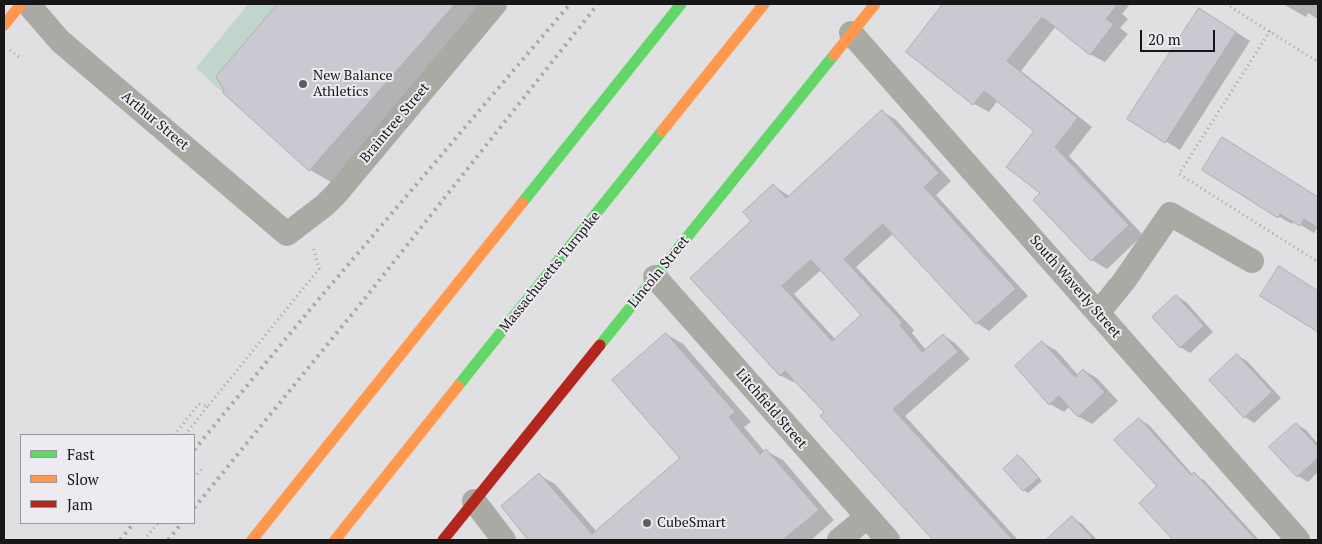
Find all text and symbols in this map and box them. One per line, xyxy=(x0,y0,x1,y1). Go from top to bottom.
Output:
scale bar xyxy=(1142,20,1217,52)
text: 20 m xyxy=(1148,29,1181,49)
place label: New Balance Athletics xyxy=(313,68,392,100)
marker: New Balance Athletics xyxy=(297,78,309,90)
street label: Braintree Street xyxy=(357,80,433,166)
street label: Arthur Street xyxy=(118,88,192,154)
street label: Massachusetts Turnpike xyxy=(496,208,604,336)
street label: South Waverly Street xyxy=(1026,232,1124,342)
street label: Lincoln Street xyxy=(625,233,693,311)
street label: Litchfield Street xyxy=(732,366,810,452)
legend xyxy=(20,434,195,524)
text: Fast xyxy=(67,444,95,464)
text: Slow xyxy=(67,469,99,489)
text: Jam xyxy=(67,494,93,514)
place label: CubeSmart xyxy=(657,515,726,531)
marker: CubeSmart xyxy=(641,517,653,529)

